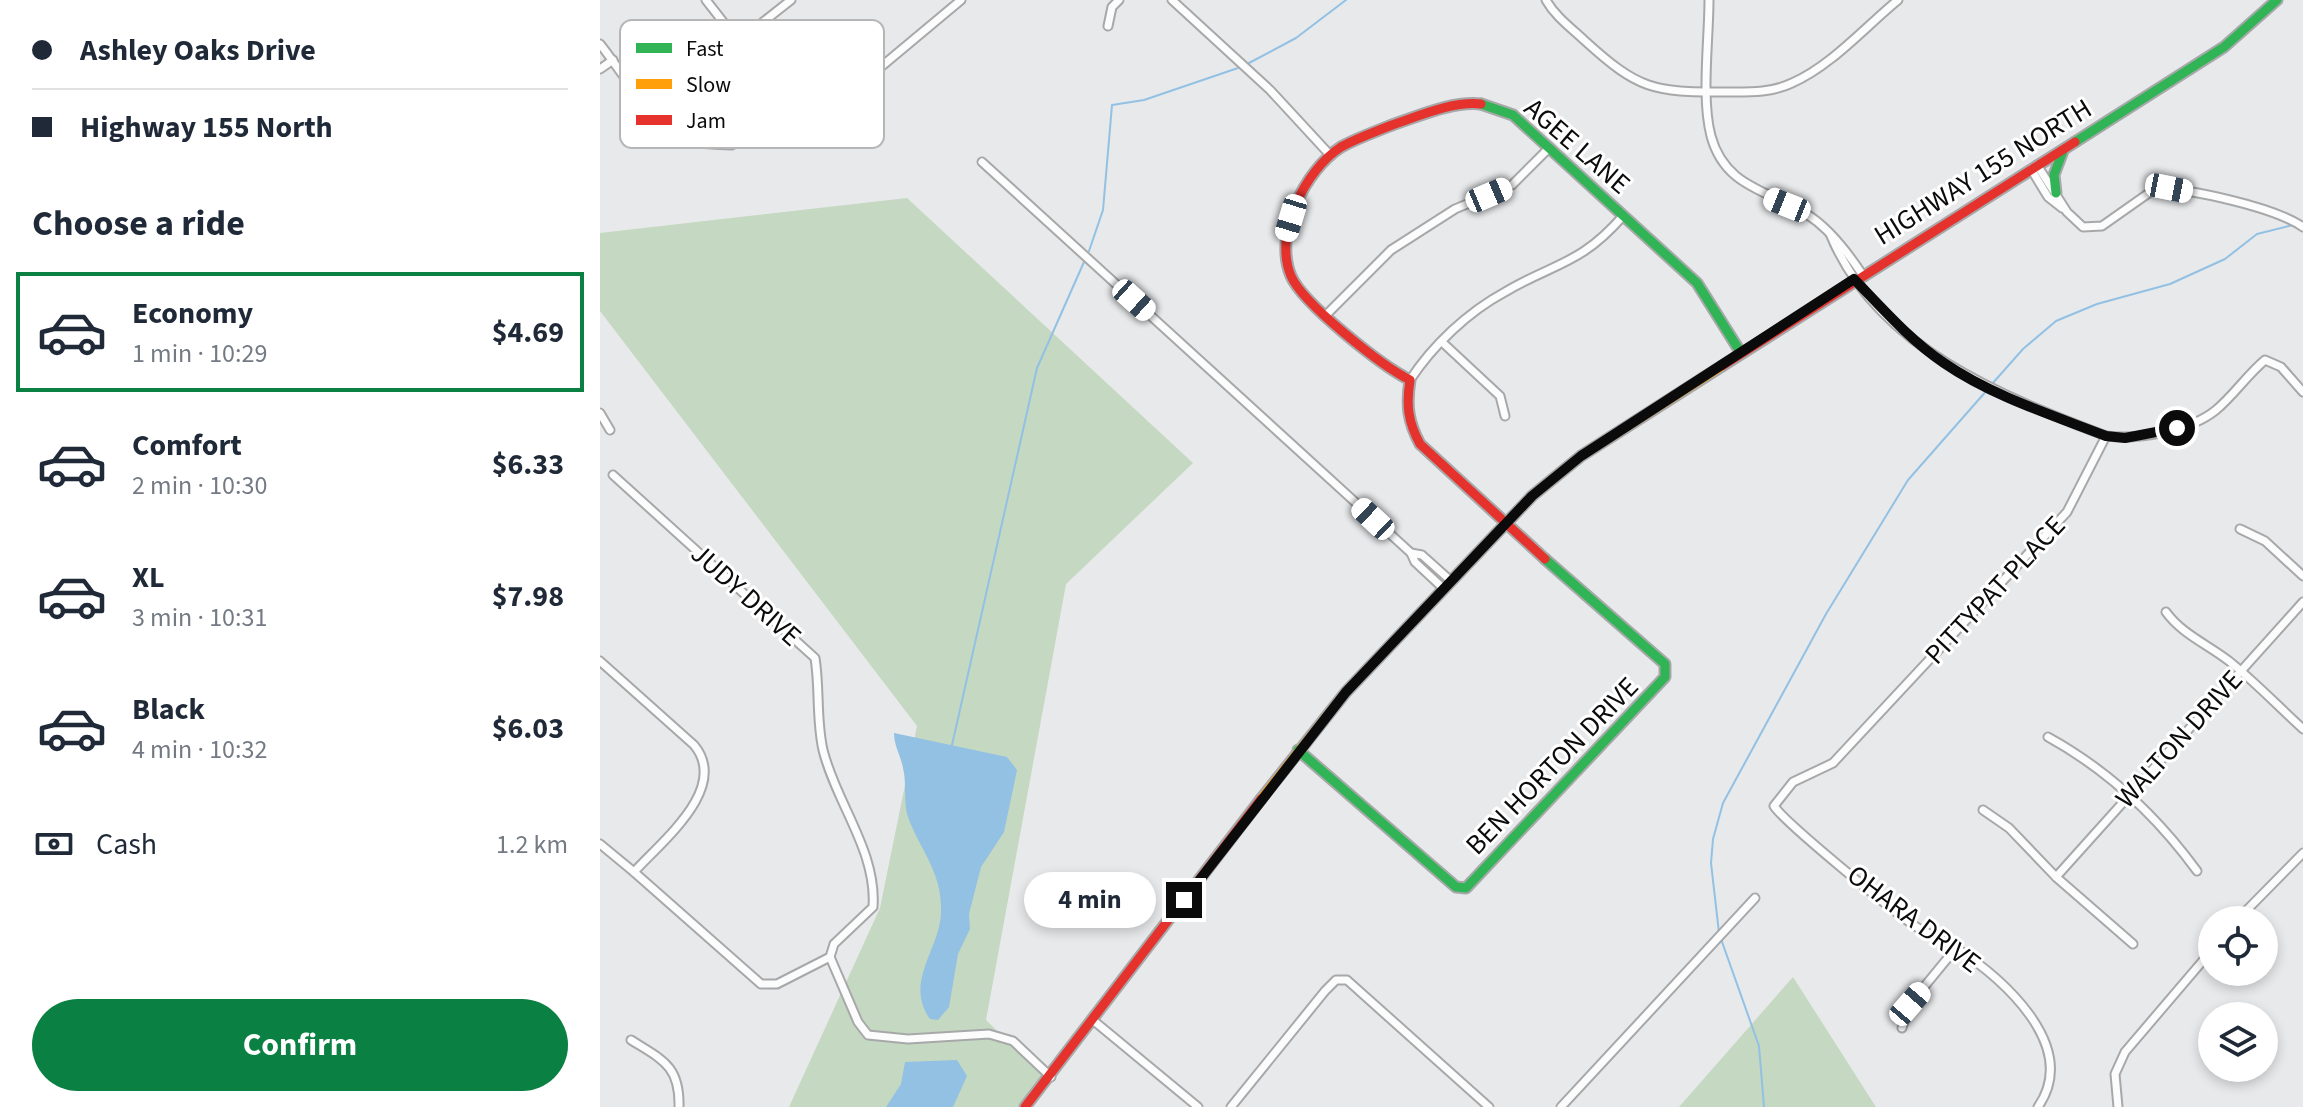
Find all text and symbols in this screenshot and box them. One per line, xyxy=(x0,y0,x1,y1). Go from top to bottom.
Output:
legend xyxy=(620,20,884,148)
text: Ashley Oaks Drive xyxy=(80,29,316,72)
text: Fast xyxy=(686,33,724,65)
text: Slow xyxy=(686,69,731,101)
street label: AGEE LANE xyxy=(1515,89,1639,203)
street label: HIGHWAY 155 NORTH xyxy=(1866,89,2100,255)
text: Jam xyxy=(686,105,726,137)
text: Highway 155 North xyxy=(80,106,333,149)
car xyxy=(2143,172,2195,204)
car xyxy=(1462,175,1516,215)
car xyxy=(1760,185,1814,225)
car xyxy=(1273,192,1309,244)
text: Choose a ride xyxy=(32,198,245,249)
car xyxy=(1108,275,1160,325)
text: Economy xyxy=(132,292,253,335)
icon: car xyxy=(36,296,108,368)
text: $4.69 xyxy=(492,311,564,354)
text: 1 min · 10:29 xyxy=(132,335,267,372)
route start xyxy=(2159,410,2195,446)
text: Comfort xyxy=(132,424,242,467)
icon: car xyxy=(36,428,108,500)
text: $6.33 xyxy=(492,443,564,486)
text: 2 min · 10:30 xyxy=(132,467,267,504)
car xyxy=(1347,494,1399,544)
street label: PITTYPAT PLACE xyxy=(1916,507,2074,673)
street label: JUDY DRIVE xyxy=(682,534,810,656)
text: XL xyxy=(132,556,165,599)
icon: car xyxy=(36,560,108,632)
text: $7.98 xyxy=(492,575,564,618)
text: 3 min · 10:31 xyxy=(132,599,267,636)
street label: WALTON DRIVE xyxy=(2106,661,2252,817)
street label: BEN HORTON DRIVE xyxy=(1456,668,1648,864)
text: Black xyxy=(132,688,205,731)
icon: car xyxy=(36,692,108,764)
text: $6.03 xyxy=(492,707,564,750)
text: 4 min · 10:32 xyxy=(132,731,267,768)
icon: cash xyxy=(32,822,76,866)
text: Cash xyxy=(96,823,157,866)
text: 1.2 km xyxy=(496,826,568,863)
street label: OHARA DRIVE xyxy=(1839,855,1989,983)
callout: 4 min xyxy=(1024,872,1156,928)
text: 4 min xyxy=(1058,881,1122,918)
route end xyxy=(1166,882,1202,918)
map controls xyxy=(2198,906,2278,1082)
button: locate xyxy=(2198,906,2278,986)
car xyxy=(1885,978,1935,1030)
button: Confirm xyxy=(32,999,568,1091)
button: layers xyxy=(2198,1002,2278,1082)

